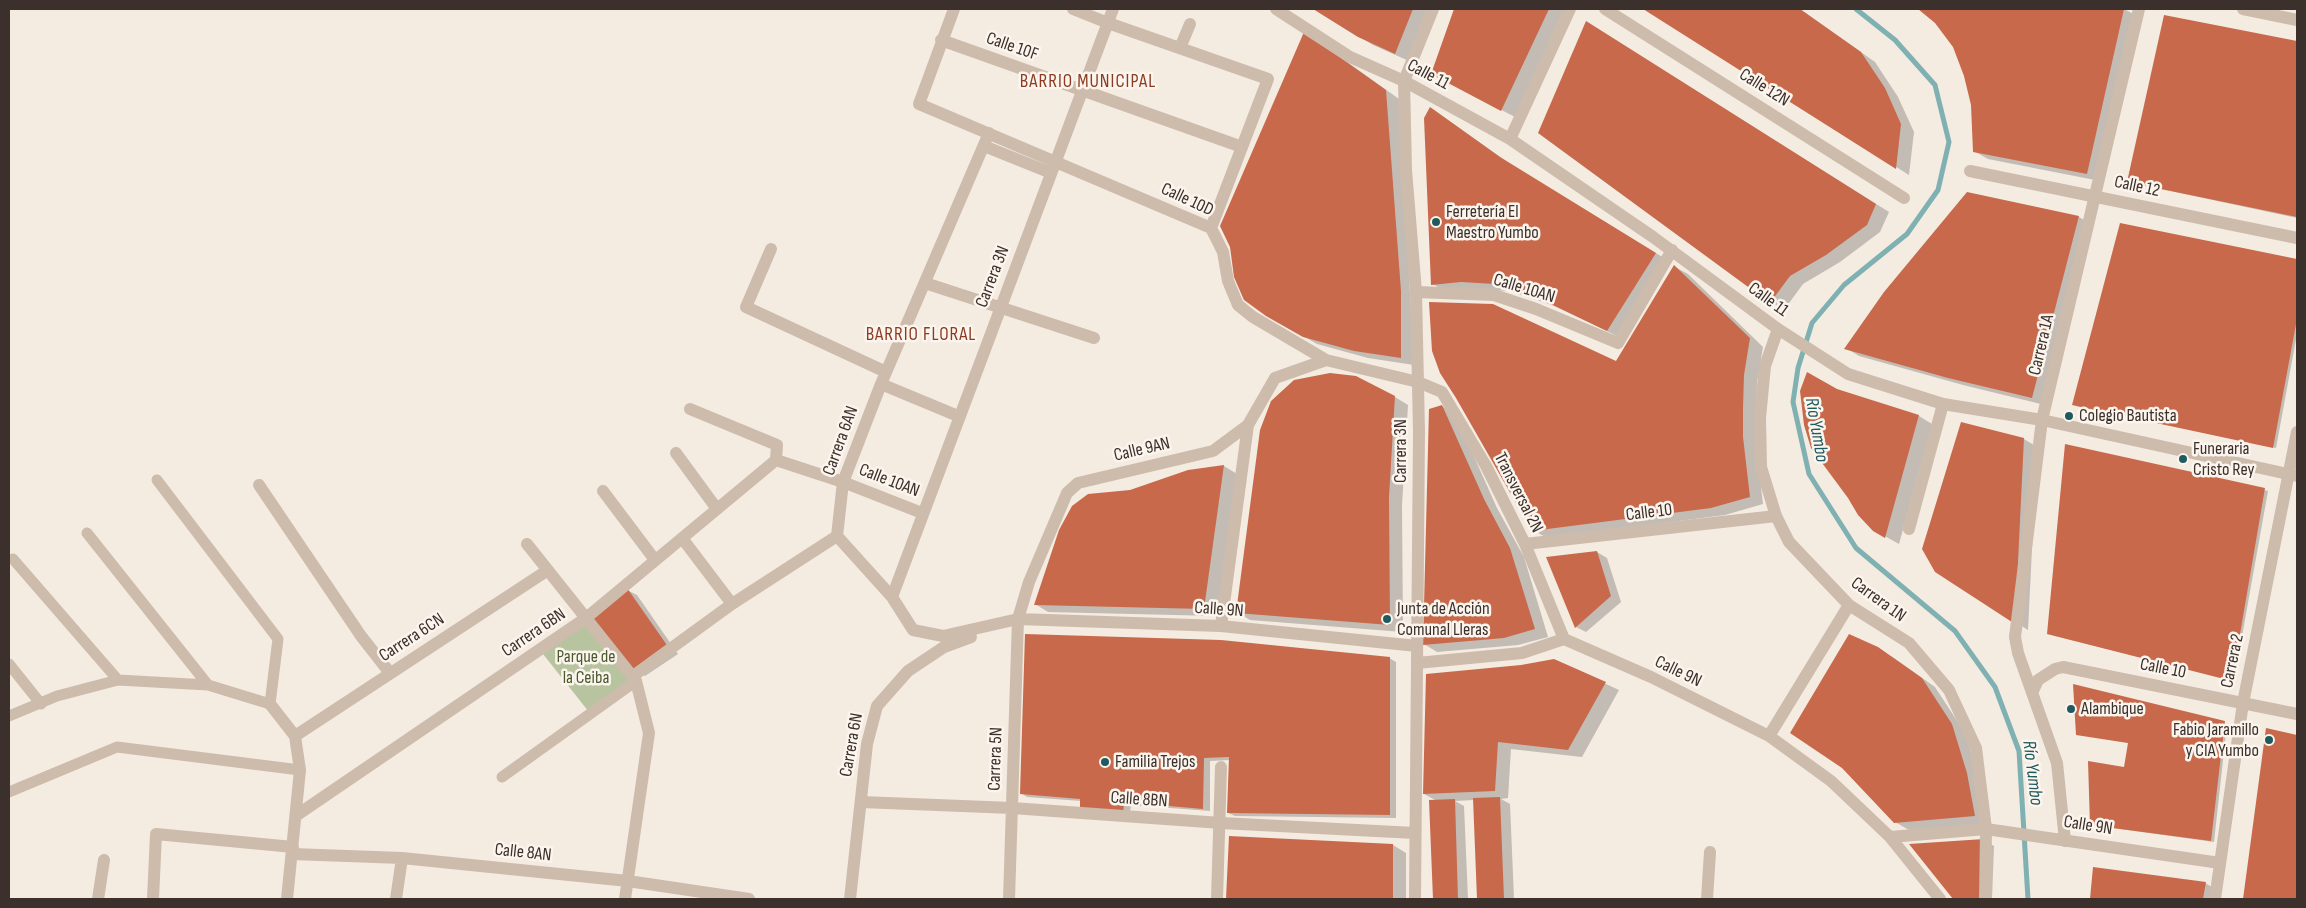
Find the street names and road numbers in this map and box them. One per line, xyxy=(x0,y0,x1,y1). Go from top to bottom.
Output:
street label: Calle 10F xyxy=(983,28,1041,66)
street label: Calle 11 xyxy=(1403,55,1453,95)
street label: Calle 12N xyxy=(1735,64,1793,112)
street label: Calle 12 xyxy=(2112,172,2162,202)
street label: Calle 10D xyxy=(1157,179,1217,221)
street label: Carrera 3N xyxy=(971,243,1015,311)
street label: Calle 10AN xyxy=(1491,269,1557,309)
street label: Calle 11 xyxy=(1744,278,1792,322)
street label: Carrera 1A xyxy=(2025,313,2059,377)
street label: Carrera 6AN xyxy=(819,403,863,479)
street label: Carrera 3N xyxy=(1390,419,1412,483)
street label: Calle 9AN xyxy=(1112,433,1172,467)
street label: Transversal 2N xyxy=(1489,449,1547,537)
street label: Calle 10AN xyxy=(856,460,922,502)
street label: Calle 10 xyxy=(1625,499,1673,527)
street label: Carrera 1N xyxy=(1846,573,1910,627)
street label: Calle 9N xyxy=(1194,598,1244,622)
street label: Carrera 6BN xyxy=(498,604,570,662)
street label: Carrera 6CN xyxy=(375,609,449,667)
street label: Carrera 2 xyxy=(2217,632,2249,690)
street label: Calle 9N xyxy=(1651,651,1705,693)
street label: Calle 10 xyxy=(2138,654,2188,684)
street label: Carrera 6N xyxy=(836,711,868,779)
street label: Carrera 5N xyxy=(984,727,1008,791)
street label: Calle 8BN xyxy=(1110,787,1168,813)
street label: Calle 9N xyxy=(2062,811,2114,841)
street label: Calle 8AN xyxy=(494,839,552,867)

